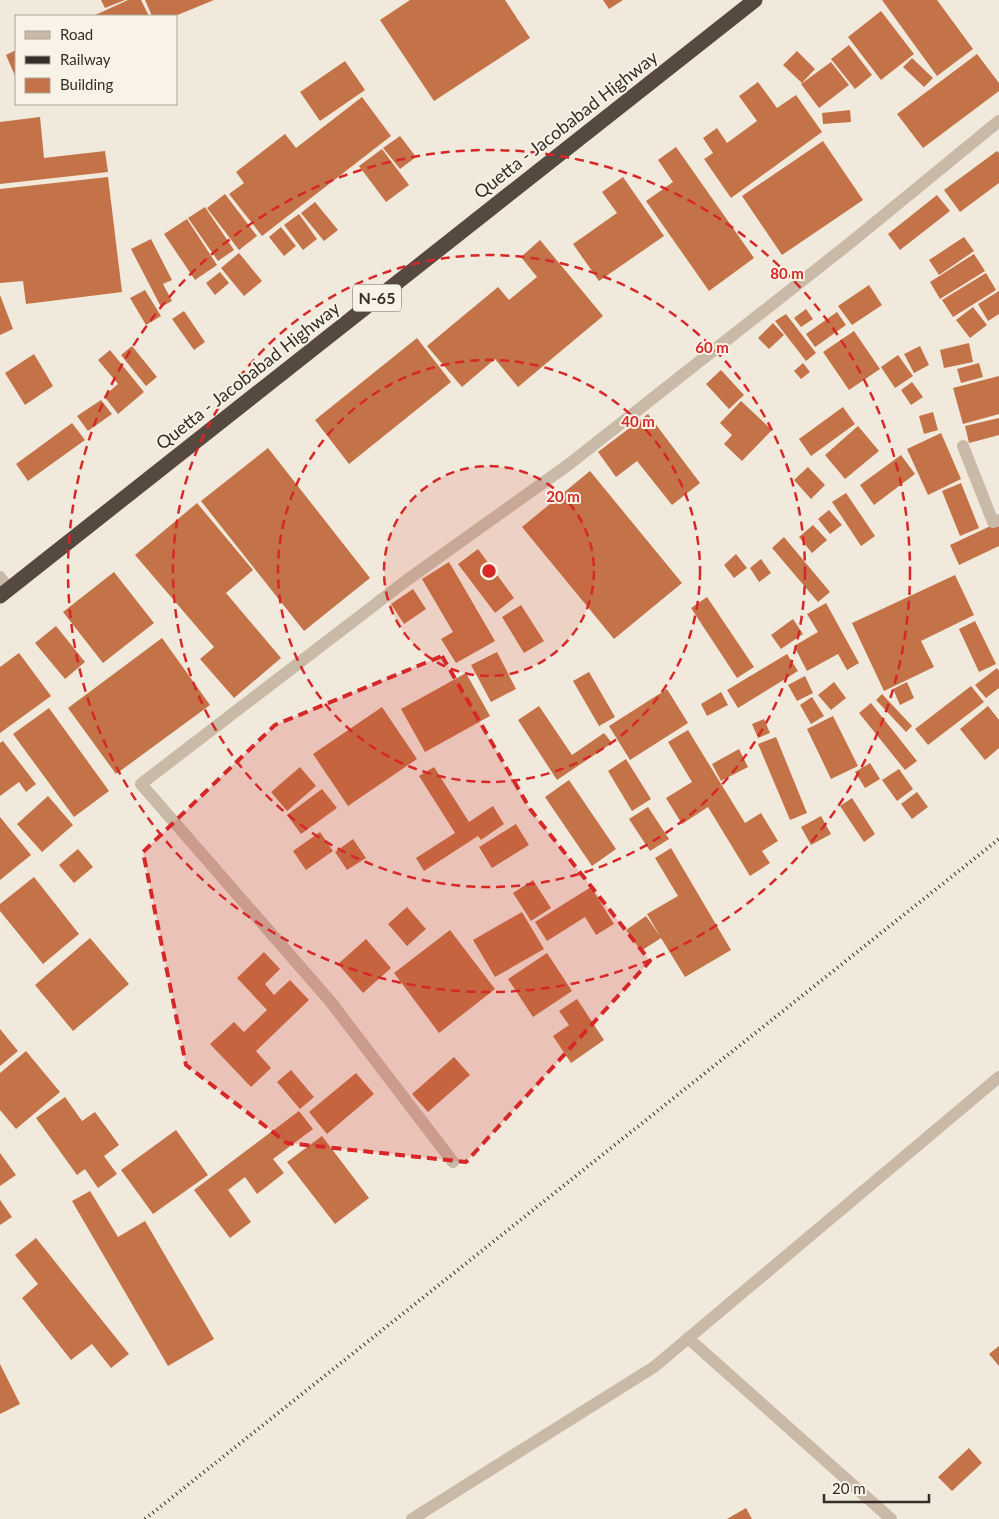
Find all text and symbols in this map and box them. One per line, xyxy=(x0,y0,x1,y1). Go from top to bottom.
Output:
legend xyxy=(15,15,178,105)
text: Road xyxy=(60,25,93,43)
street label: Quetta - Jacobabad Highway xyxy=(469,45,662,203)
text: Railway xyxy=(60,50,111,68)
text: Building xyxy=(60,75,113,93)
text: 80 m xyxy=(770,264,804,282)
road number: N-65 xyxy=(353,284,401,312)
street label: Quetta - Jacobabad Highway xyxy=(151,296,344,454)
text: 60 m xyxy=(695,338,729,356)
text: 40 m xyxy=(621,412,655,430)
text: 20 m xyxy=(546,487,580,505)
centre of rings xyxy=(480,562,498,580)
scale bar xyxy=(824,1472,929,1504)
text: 20 m xyxy=(832,1479,866,1497)

